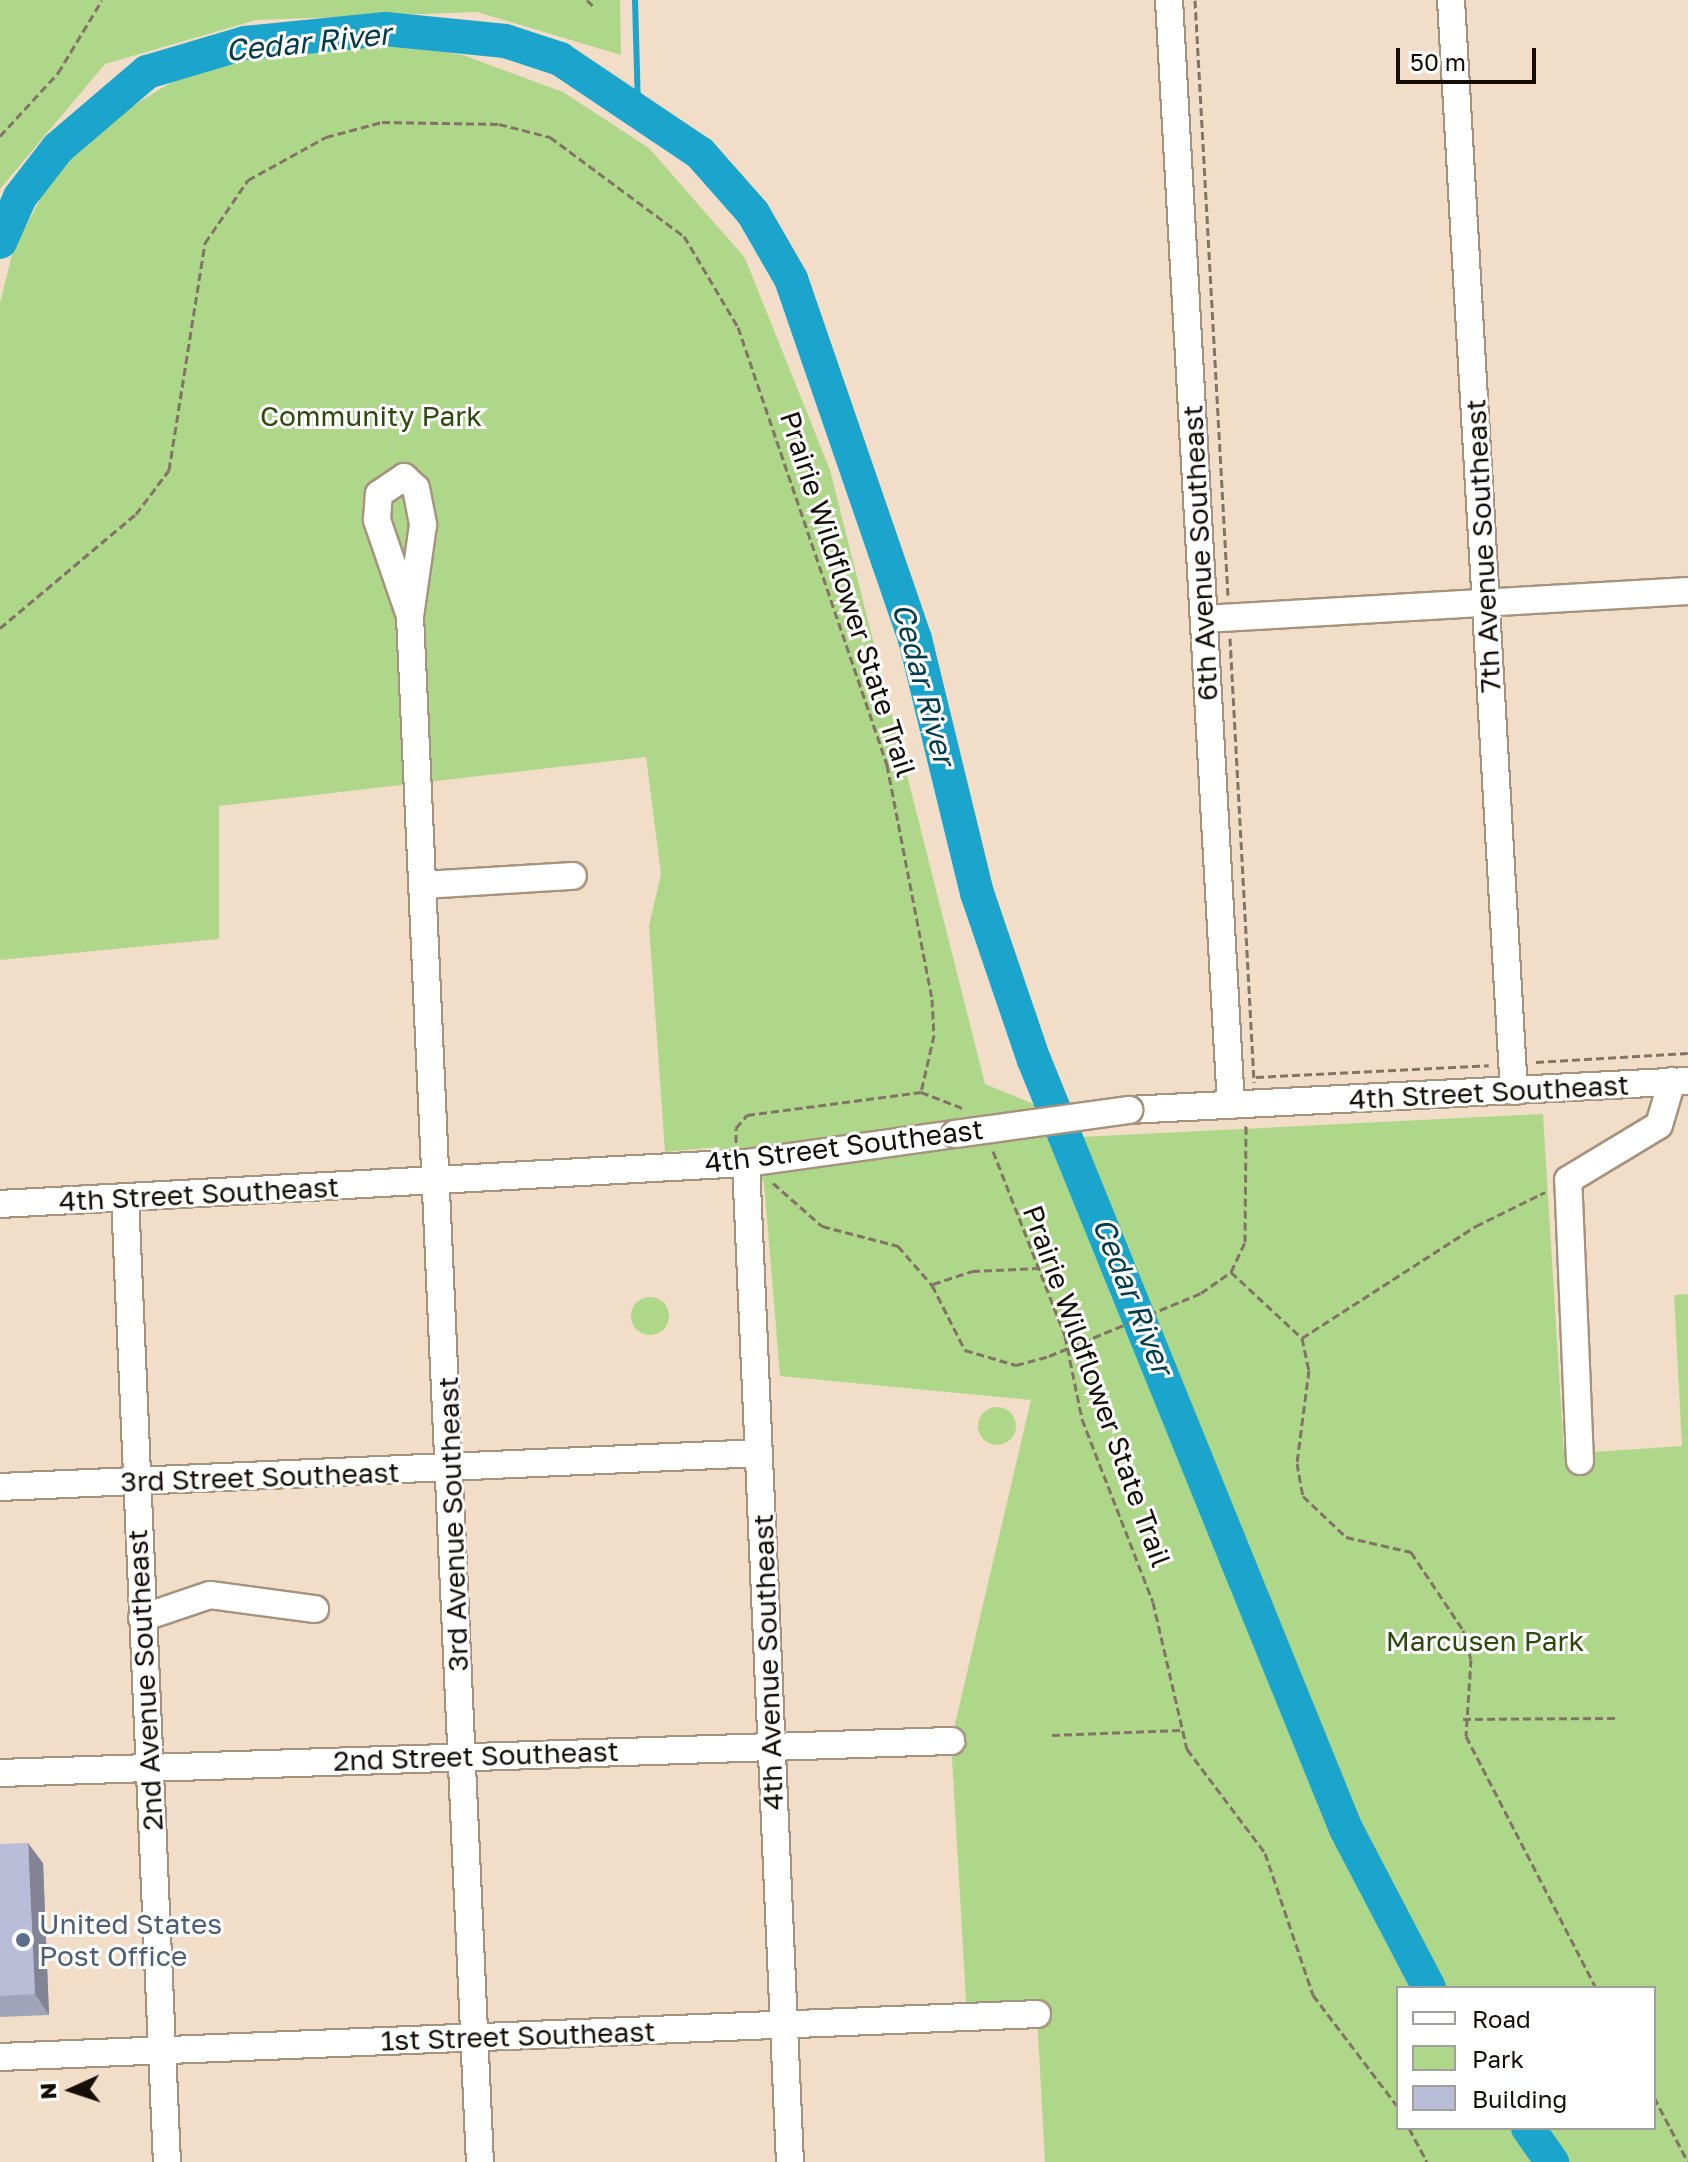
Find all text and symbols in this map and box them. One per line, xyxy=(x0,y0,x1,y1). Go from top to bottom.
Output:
water label: Cedar River xyxy=(224,15,392,69)
scale bar xyxy=(1400,32,1540,82)
text: 50 m xyxy=(1410,47,1466,76)
street label: 7th Avenue Southeast xyxy=(1459,398,1507,694)
park label: Community Park xyxy=(260,399,482,433)
street label: 6th Avenue Southeast xyxy=(1175,404,1225,702)
street label: Prairie Wildflower State Trail xyxy=(773,407,923,781)
water label: Cedar River xyxy=(885,599,963,769)
street label: 4th Street Southeast xyxy=(1348,1068,1630,1116)
street label: 4th Street Southeast xyxy=(703,1112,985,1180)
street label: 4th Street Southeast xyxy=(58,1170,340,1218)
street label: Prairie Wildflower State Trail xyxy=(1016,1201,1178,1571)
water label: Cedar River xyxy=(1085,1212,1181,1380)
street label: 3rd Avenue Southeast xyxy=(431,1376,475,1672)
street label: 3rd Street Southeast xyxy=(120,1455,400,1499)
street label: 4th Avenue Southeast xyxy=(746,1513,790,1811)
street label: 2nd Avenue Southeast xyxy=(120,1528,170,1832)
park label: Marcusen Park xyxy=(1386,1624,1584,1658)
street label: 2nd Street Southeast xyxy=(333,1734,619,1778)
place label: United States Post Office xyxy=(39,1907,222,1973)
marker: United States Post Office xyxy=(14,1931,32,1949)
legend xyxy=(1396,1986,1656,2130)
text: Road xyxy=(1472,2004,1531,2033)
street label: 1st Street Southeast xyxy=(380,2014,656,2058)
text: Park xyxy=(1472,2044,1524,2073)
north arrow xyxy=(32,2050,112,2130)
text: N xyxy=(34,2082,61,2100)
text: Building xyxy=(1472,2084,1567,2113)

